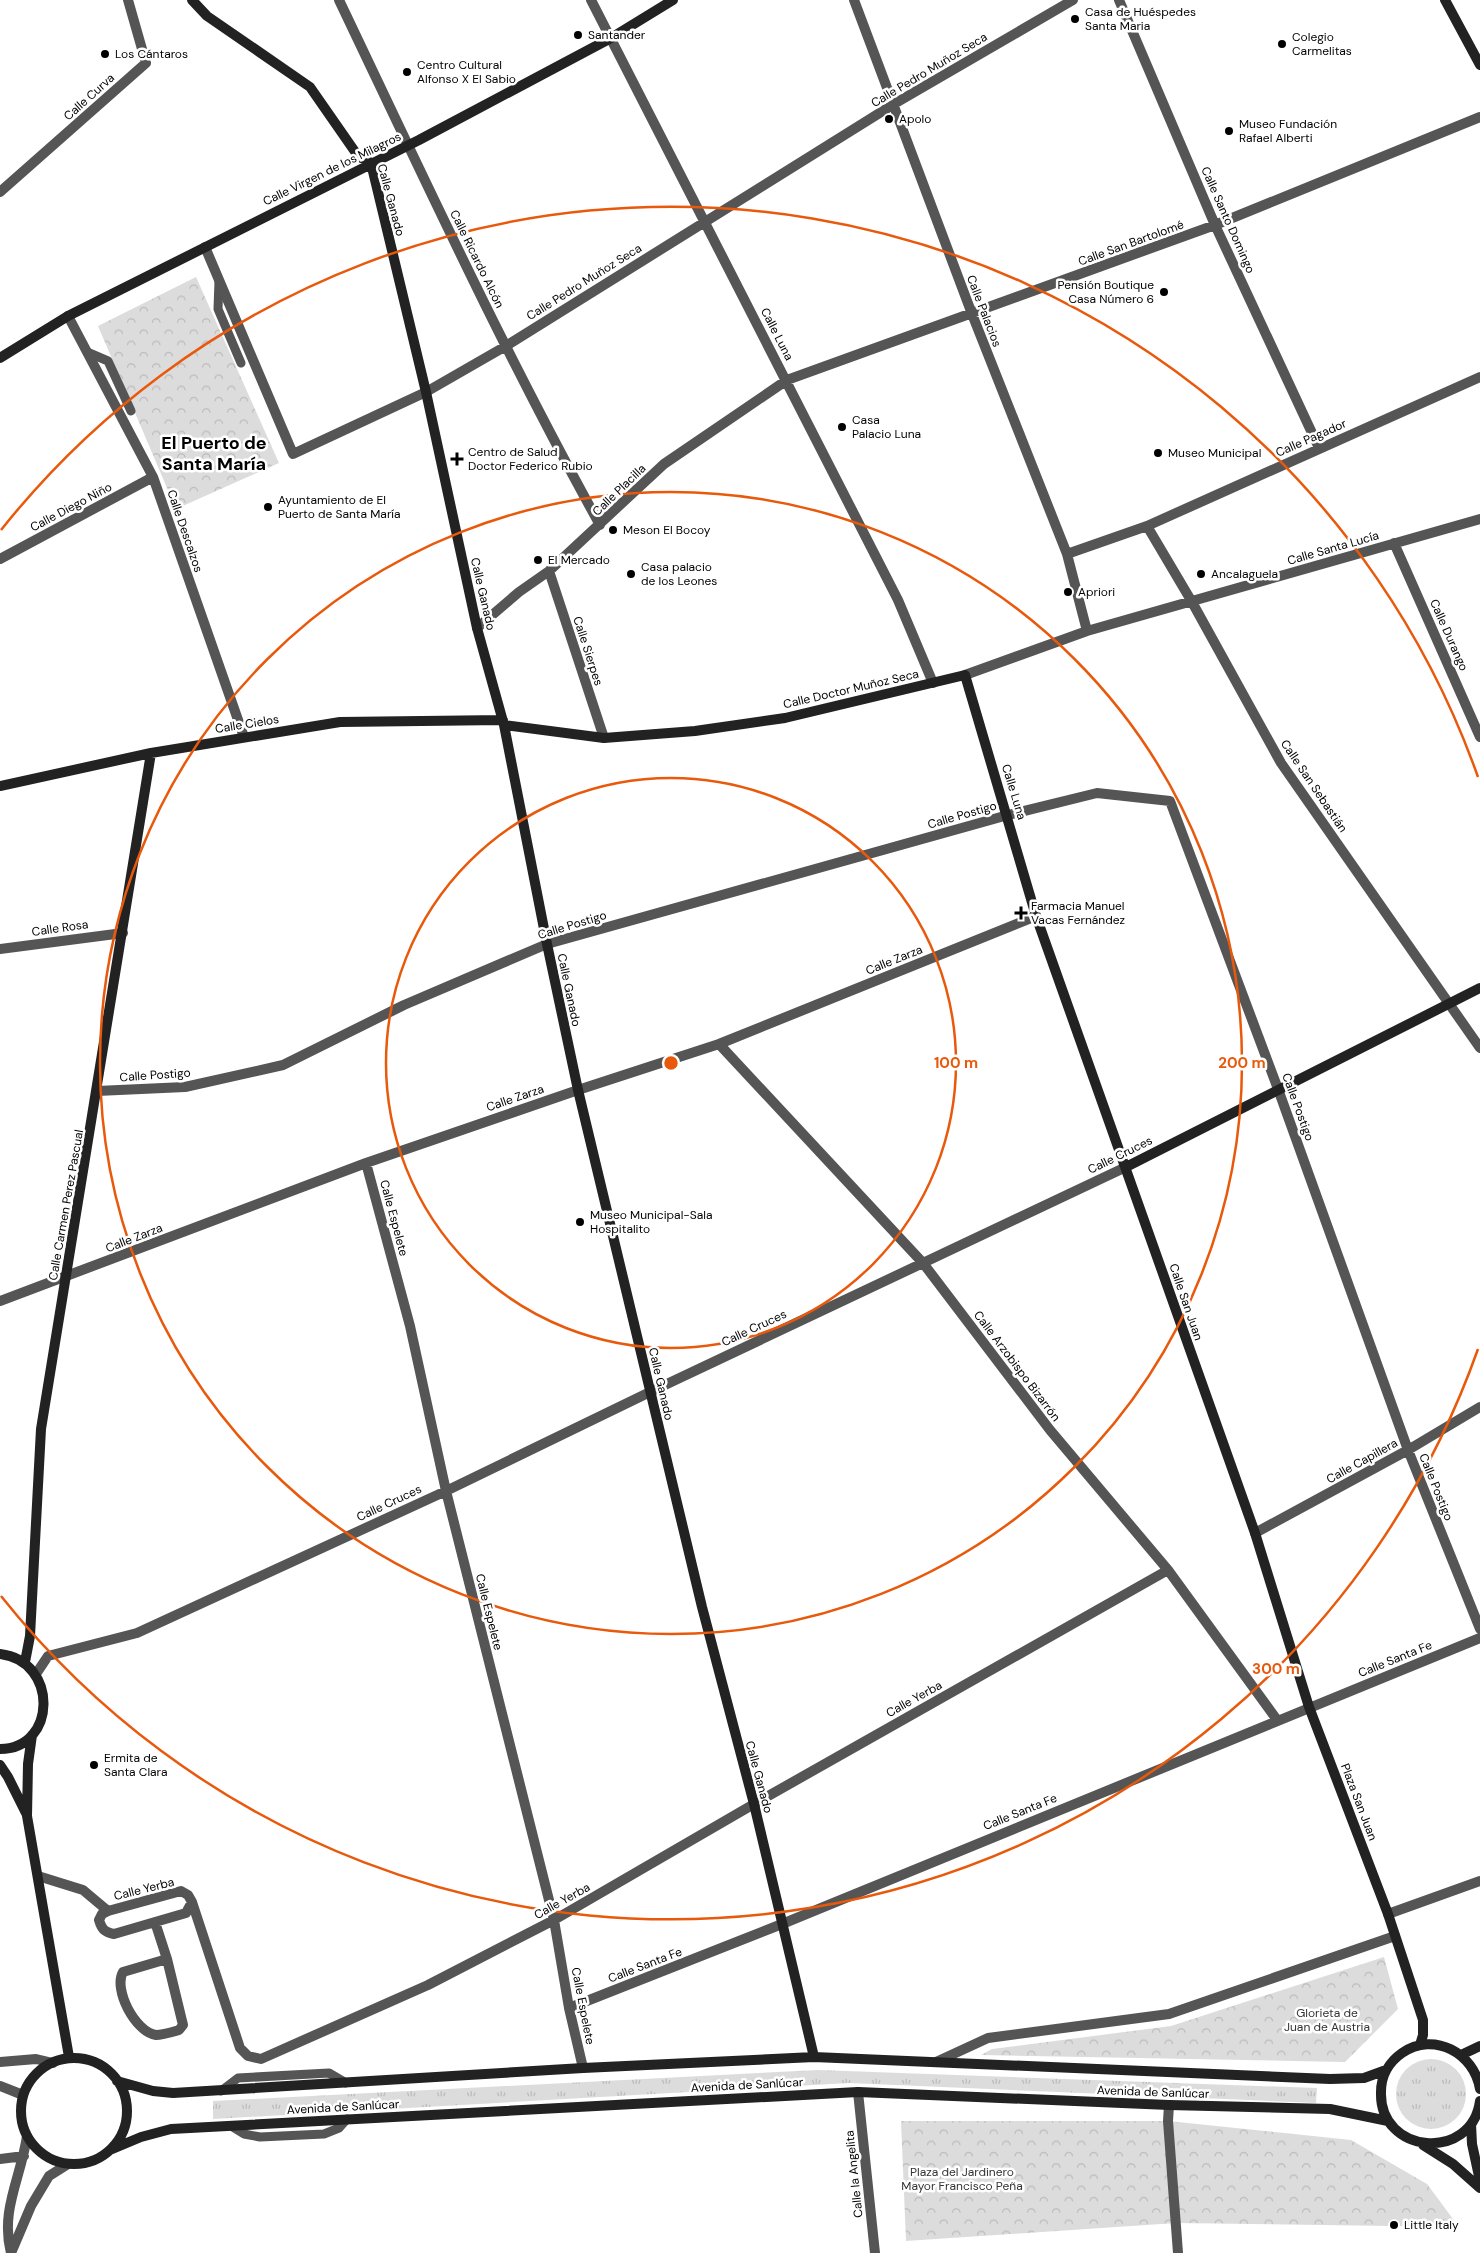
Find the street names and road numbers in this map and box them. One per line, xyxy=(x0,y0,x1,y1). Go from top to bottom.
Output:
street label: Calle Pedro Muñoz Seca xyxy=(868,29,990,111)
street label: Calle Curva xyxy=(60,70,118,124)
street label: Calle Virgen de los Milagros xyxy=(260,129,404,209)
street label: Calle Ganado xyxy=(374,162,408,238)
street label: Calle Santo Domingo xyxy=(1197,164,1259,276)
street label: Calle Ricardo Alcón xyxy=(446,207,508,311)
street label: Calle San Bartolomé xyxy=(1076,216,1186,270)
street label: Calle Pedro Muñoz Seca xyxy=(523,240,645,324)
street label: Calle Palacios xyxy=(963,273,1005,349)
street label: Calle Luna xyxy=(757,305,797,363)
street label: Calle Pagador xyxy=(1273,415,1349,461)
street label: Calle Placilla xyxy=(589,461,649,519)
street label: Calle Diego Niño xyxy=(27,479,115,535)
street label: Calle Descalzos xyxy=(163,488,207,574)
street label: Calle Santa Lucía xyxy=(1285,527,1381,569)
street label: Calle Ganado xyxy=(467,556,499,632)
street label: Calle Durango xyxy=(1426,597,1472,673)
street label: Calle Sierpes xyxy=(569,614,607,688)
street label: Calle Doctor Muñoz Seca xyxy=(782,666,920,712)
street label: Calle Cielos xyxy=(214,711,280,737)
street label: Calle San Sebastián xyxy=(1277,736,1351,836)
street label: Calle Luna xyxy=(998,762,1030,822)
street label: Calle Postigo xyxy=(926,798,998,832)
street label: Calle Postigo xyxy=(536,907,608,943)
street label: Calle Rosa xyxy=(31,916,89,940)
street label: Calle Zarza xyxy=(863,941,925,979)
street label: Calle Ganado xyxy=(553,952,585,1028)
street label: Calle Postigo xyxy=(119,1065,191,1085)
street label: Calle Postigo xyxy=(1278,1071,1318,1143)
street label: Calle Zarza xyxy=(484,1081,546,1115)
street label: Calle Carmen Perez Pascual xyxy=(45,1128,87,1282)
street label: Calle Cruces xyxy=(1085,1132,1155,1178)
street label: Calle Espelete xyxy=(376,1178,412,1258)
street label: Calle Zarza xyxy=(103,1220,165,1256)
street label: Calle San Juan xyxy=(1165,1261,1207,1343)
street label: Calle Cruces xyxy=(719,1306,789,1350)
street label: Calle Arzobispo Bizarrón xyxy=(970,1307,1064,1425)
street label: Calle Ganado xyxy=(645,1346,677,1422)
street label: Calle Capillera xyxy=(1324,1435,1400,1487)
street label: Calle Postigo xyxy=(1415,1451,1457,1523)
street label: Calle Cruces xyxy=(354,1481,424,1525)
street label: Calle Espelete xyxy=(472,1572,506,1652)
street label: Calle Santa Fe xyxy=(1356,1637,1434,1681)
street label: Calle Yerba xyxy=(883,1677,945,1721)
street label: Calle Ganado xyxy=(742,1739,776,1815)
street label: Plaza San Juan xyxy=(1337,1761,1381,1843)
street label: Calle Santa Fe xyxy=(981,1790,1059,1834)
street label: Calle Yerba xyxy=(112,1874,176,1904)
street label: Calle Yerba xyxy=(531,1879,593,1923)
street label: Calle Santa Fe xyxy=(606,1943,685,1986)
street label: Calle Espelete xyxy=(568,1966,598,2046)
street label: Avenida de Sanlúcar xyxy=(690,2074,804,2096)
street label: Avenida de Sanlúcar xyxy=(1096,2082,1210,2102)
street label: Avenida de Sanlúcar xyxy=(286,2096,400,2118)
street label: Calle la Angelita xyxy=(841,2129,867,2219)

